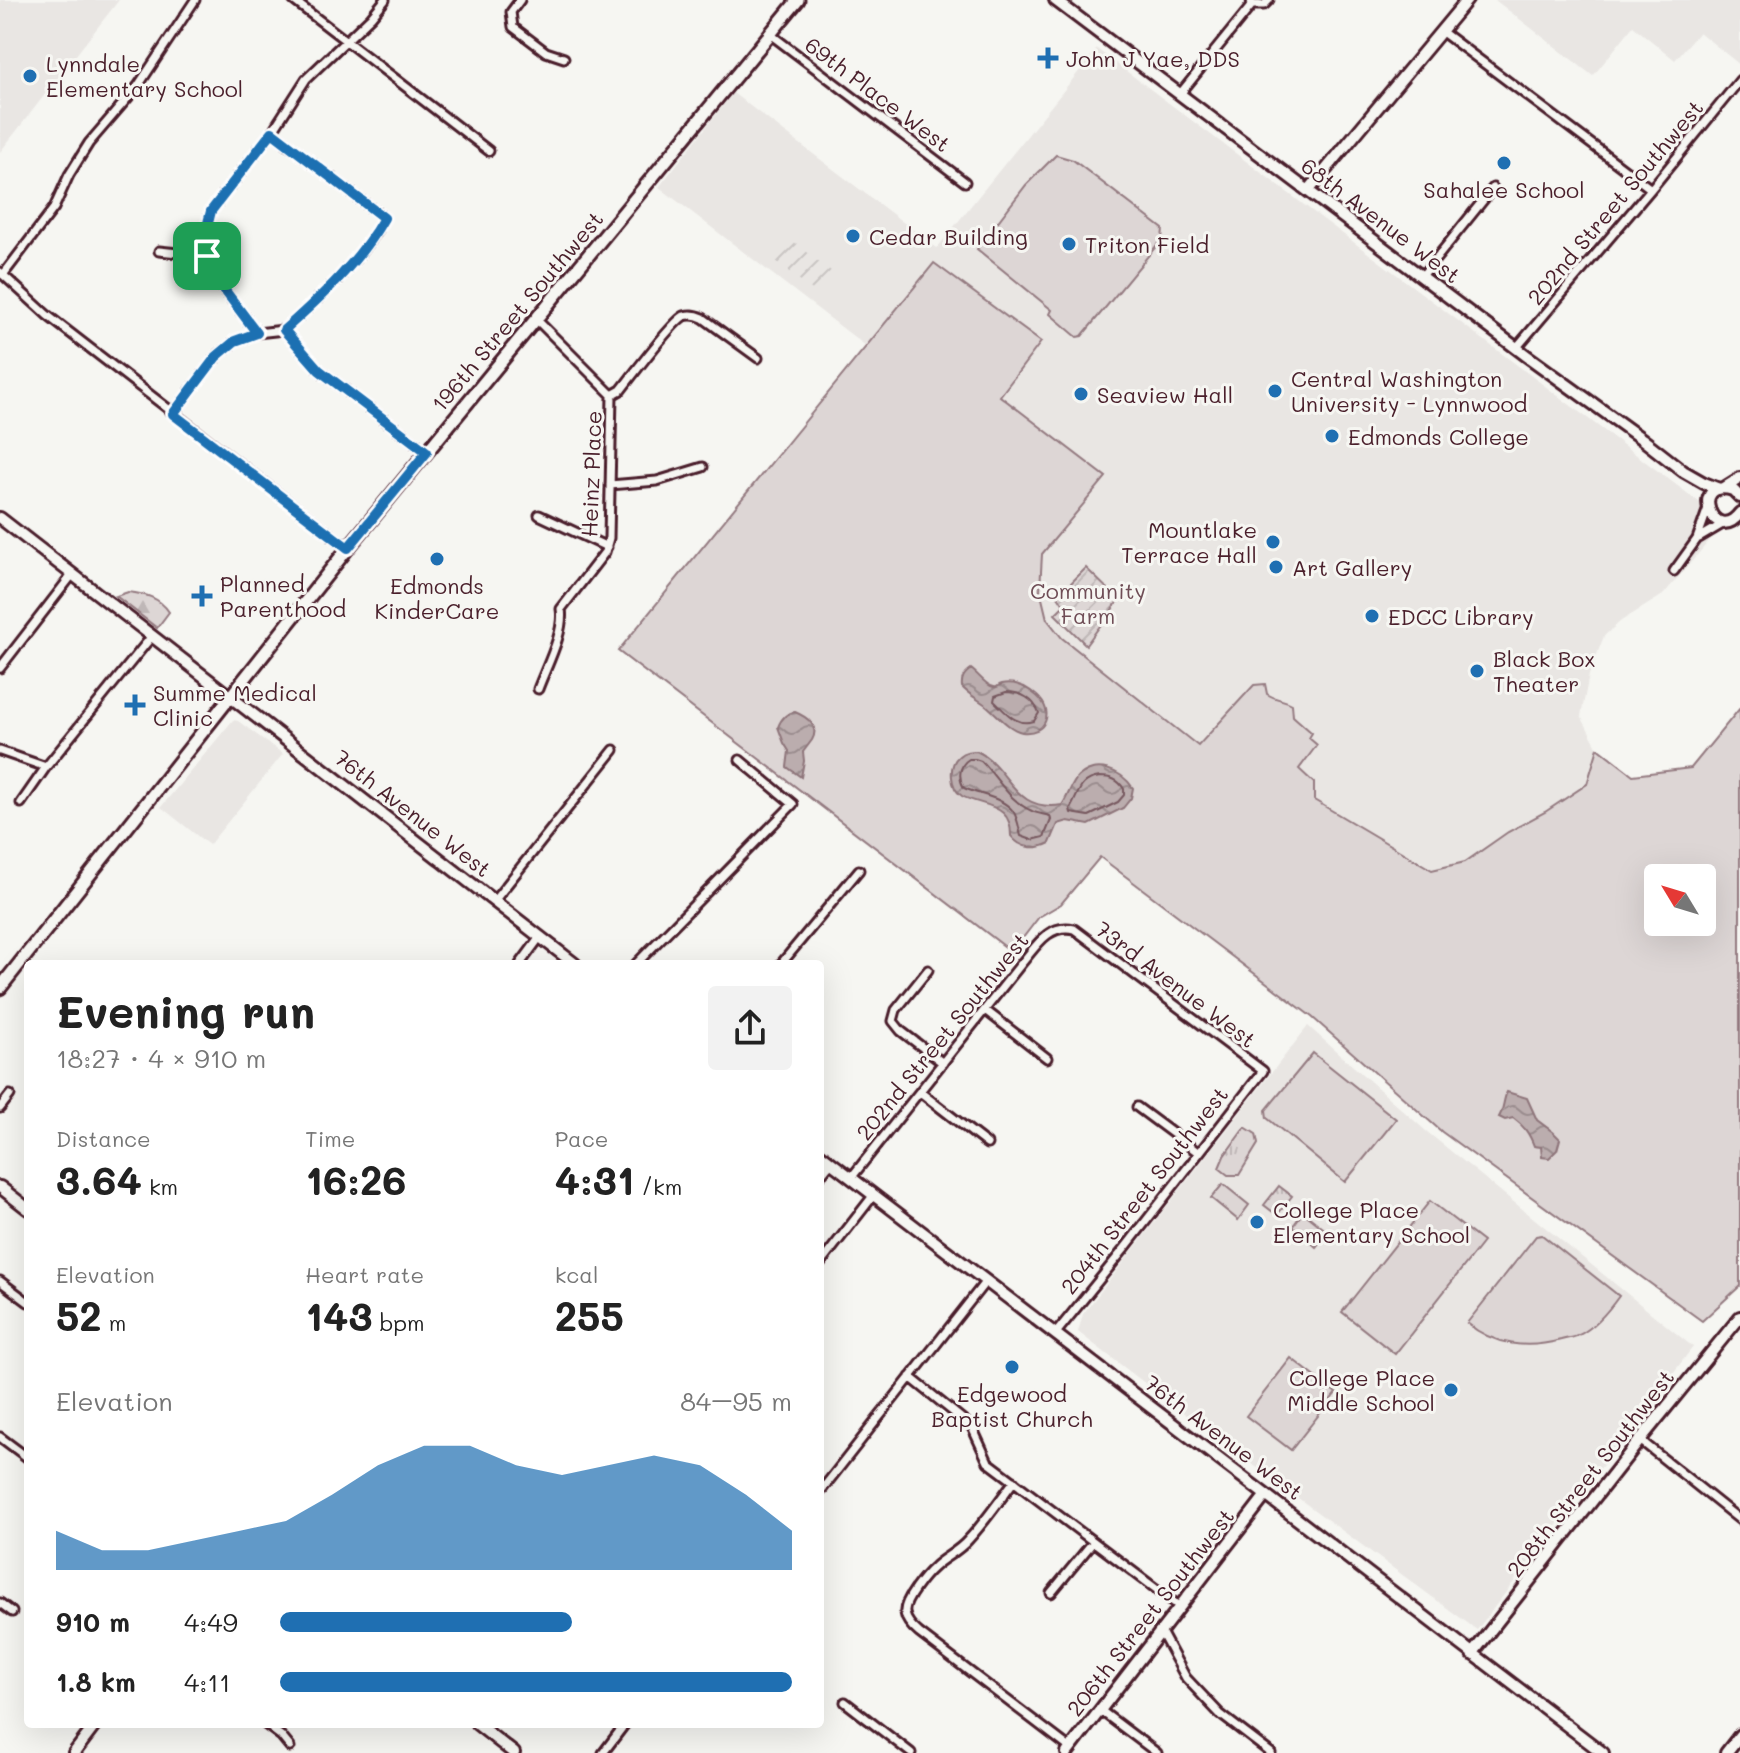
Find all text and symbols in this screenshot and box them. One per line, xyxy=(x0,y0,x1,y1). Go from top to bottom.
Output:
street label: 69th Place West xyxy=(799,30,957,158)
place label: John J Yae, DDS xyxy=(1066,44,1240,73)
marker: John J Yae, DDS xyxy=(1037,47,1059,69)
place label: Lynndale Elementary School xyxy=(46,49,243,103)
marker: Lynndale Elementary School xyxy=(21,67,39,85)
street label: 202nd Street Southwest xyxy=(1521,93,1709,311)
street label: 68th Avenue West xyxy=(1296,151,1466,289)
marker: Sahalee School xyxy=(1495,154,1513,172)
place label: Sahalee School xyxy=(1423,175,1585,204)
street label: 196th Street Southwest xyxy=(425,205,609,417)
pin xyxy=(173,222,241,290)
place label: Cedar Building xyxy=(869,222,1028,251)
marker: Cedar Building xyxy=(844,227,862,245)
place label: Triton Field xyxy=(1085,230,1209,259)
icon: arrive xyxy=(185,234,229,278)
marker: Triton Field xyxy=(1060,235,1078,253)
place label: Central Washington University - Lynnwood xyxy=(1291,364,1527,418)
place label: Seaview Hall xyxy=(1097,380,1233,409)
marker: Central Washington University - Lynnwood xyxy=(1266,382,1284,400)
marker: Seaview Hall xyxy=(1072,385,1090,403)
street label: Heinz Place xyxy=(574,410,608,538)
place label: Edmonds College xyxy=(1348,422,1529,451)
marker: Edmonds College xyxy=(1323,427,1341,445)
place label: Mountlake Terrace Hall xyxy=(1121,515,1257,569)
marker: Mountlake Terrace Hall xyxy=(1264,533,1282,551)
marker: Edmonds KinderCare xyxy=(428,550,446,568)
place label: Art Gallery xyxy=(1292,553,1412,582)
marker: Art Gallery xyxy=(1267,558,1285,576)
place label: Planned Parenthood xyxy=(220,569,346,623)
place label: Edmonds KinderCare xyxy=(375,571,499,625)
park label: Community Farm xyxy=(1030,576,1146,630)
marker: Planned Parenthood xyxy=(191,585,213,607)
place label: EDCC Library xyxy=(1388,602,1534,631)
marker: EDCC Library xyxy=(1363,607,1381,625)
place label: Black Box Theater xyxy=(1493,644,1595,698)
marker: Black Box Theater xyxy=(1468,662,1486,680)
place label: Summe Medical Clinic xyxy=(153,678,317,732)
marker: Summe Medical Clinic xyxy=(124,694,146,716)
street label: 76th Avenue West xyxy=(329,743,497,883)
north arrow xyxy=(1644,864,1716,936)
map controls xyxy=(1644,864,1716,936)
street label: 73rd Avenue West xyxy=(1090,914,1262,1054)
street label: 202nd Street Southwest xyxy=(849,926,1035,1146)
text: Evening run xyxy=(56,982,315,1039)
button: share xyxy=(708,986,792,1070)
text: 18:27 · 4 × 910 m xyxy=(56,1041,266,1075)
street label: 204th Street Southwest xyxy=(1054,1080,1234,1300)
text: Distance xyxy=(56,1124,151,1153)
text: Time xyxy=(305,1124,355,1153)
text: Pace xyxy=(555,1124,608,1153)
text: 3.64 xyxy=(56,1153,142,1205)
text: 16:26 xyxy=(305,1153,407,1205)
text: 4:31 xyxy=(555,1153,634,1205)
text: km xyxy=(142,1172,178,1201)
text: /km xyxy=(634,1172,682,1201)
place label: College Place Elementary School xyxy=(1273,1195,1470,1249)
marker: College Place Elementary School xyxy=(1248,1213,1266,1231)
text: Elevation xyxy=(56,1260,155,1289)
text: Heart rate xyxy=(305,1260,424,1289)
text: kcal xyxy=(555,1260,599,1289)
text: 52 xyxy=(56,1289,102,1341)
text: 143 xyxy=(305,1289,372,1341)
text: 255 xyxy=(555,1289,624,1341)
text: m xyxy=(102,1308,126,1337)
text: bpm xyxy=(372,1308,425,1337)
marker: Edgewood Baptist Church xyxy=(1003,1358,1021,1376)
place label: College Place Middle School xyxy=(1287,1363,1435,1417)
street label: 208th Street Southwest xyxy=(1500,1363,1680,1583)
street label: 76th Avenue West xyxy=(1139,1368,1309,1506)
place label: Edgewood Baptist Church xyxy=(931,1379,1093,1433)
marker: College Place Middle School xyxy=(1442,1381,1460,1399)
text: Elevation xyxy=(56,1384,173,1418)
text: 84–95 m xyxy=(680,1384,792,1418)
street label: 206th Street Southwest xyxy=(1060,1502,1240,1722)
text: 910 m xyxy=(56,1605,130,1639)
text: 4:49 xyxy=(184,1605,238,1639)
text: 1.8 km xyxy=(56,1665,136,1699)
text: 4:11 xyxy=(184,1665,231,1699)

